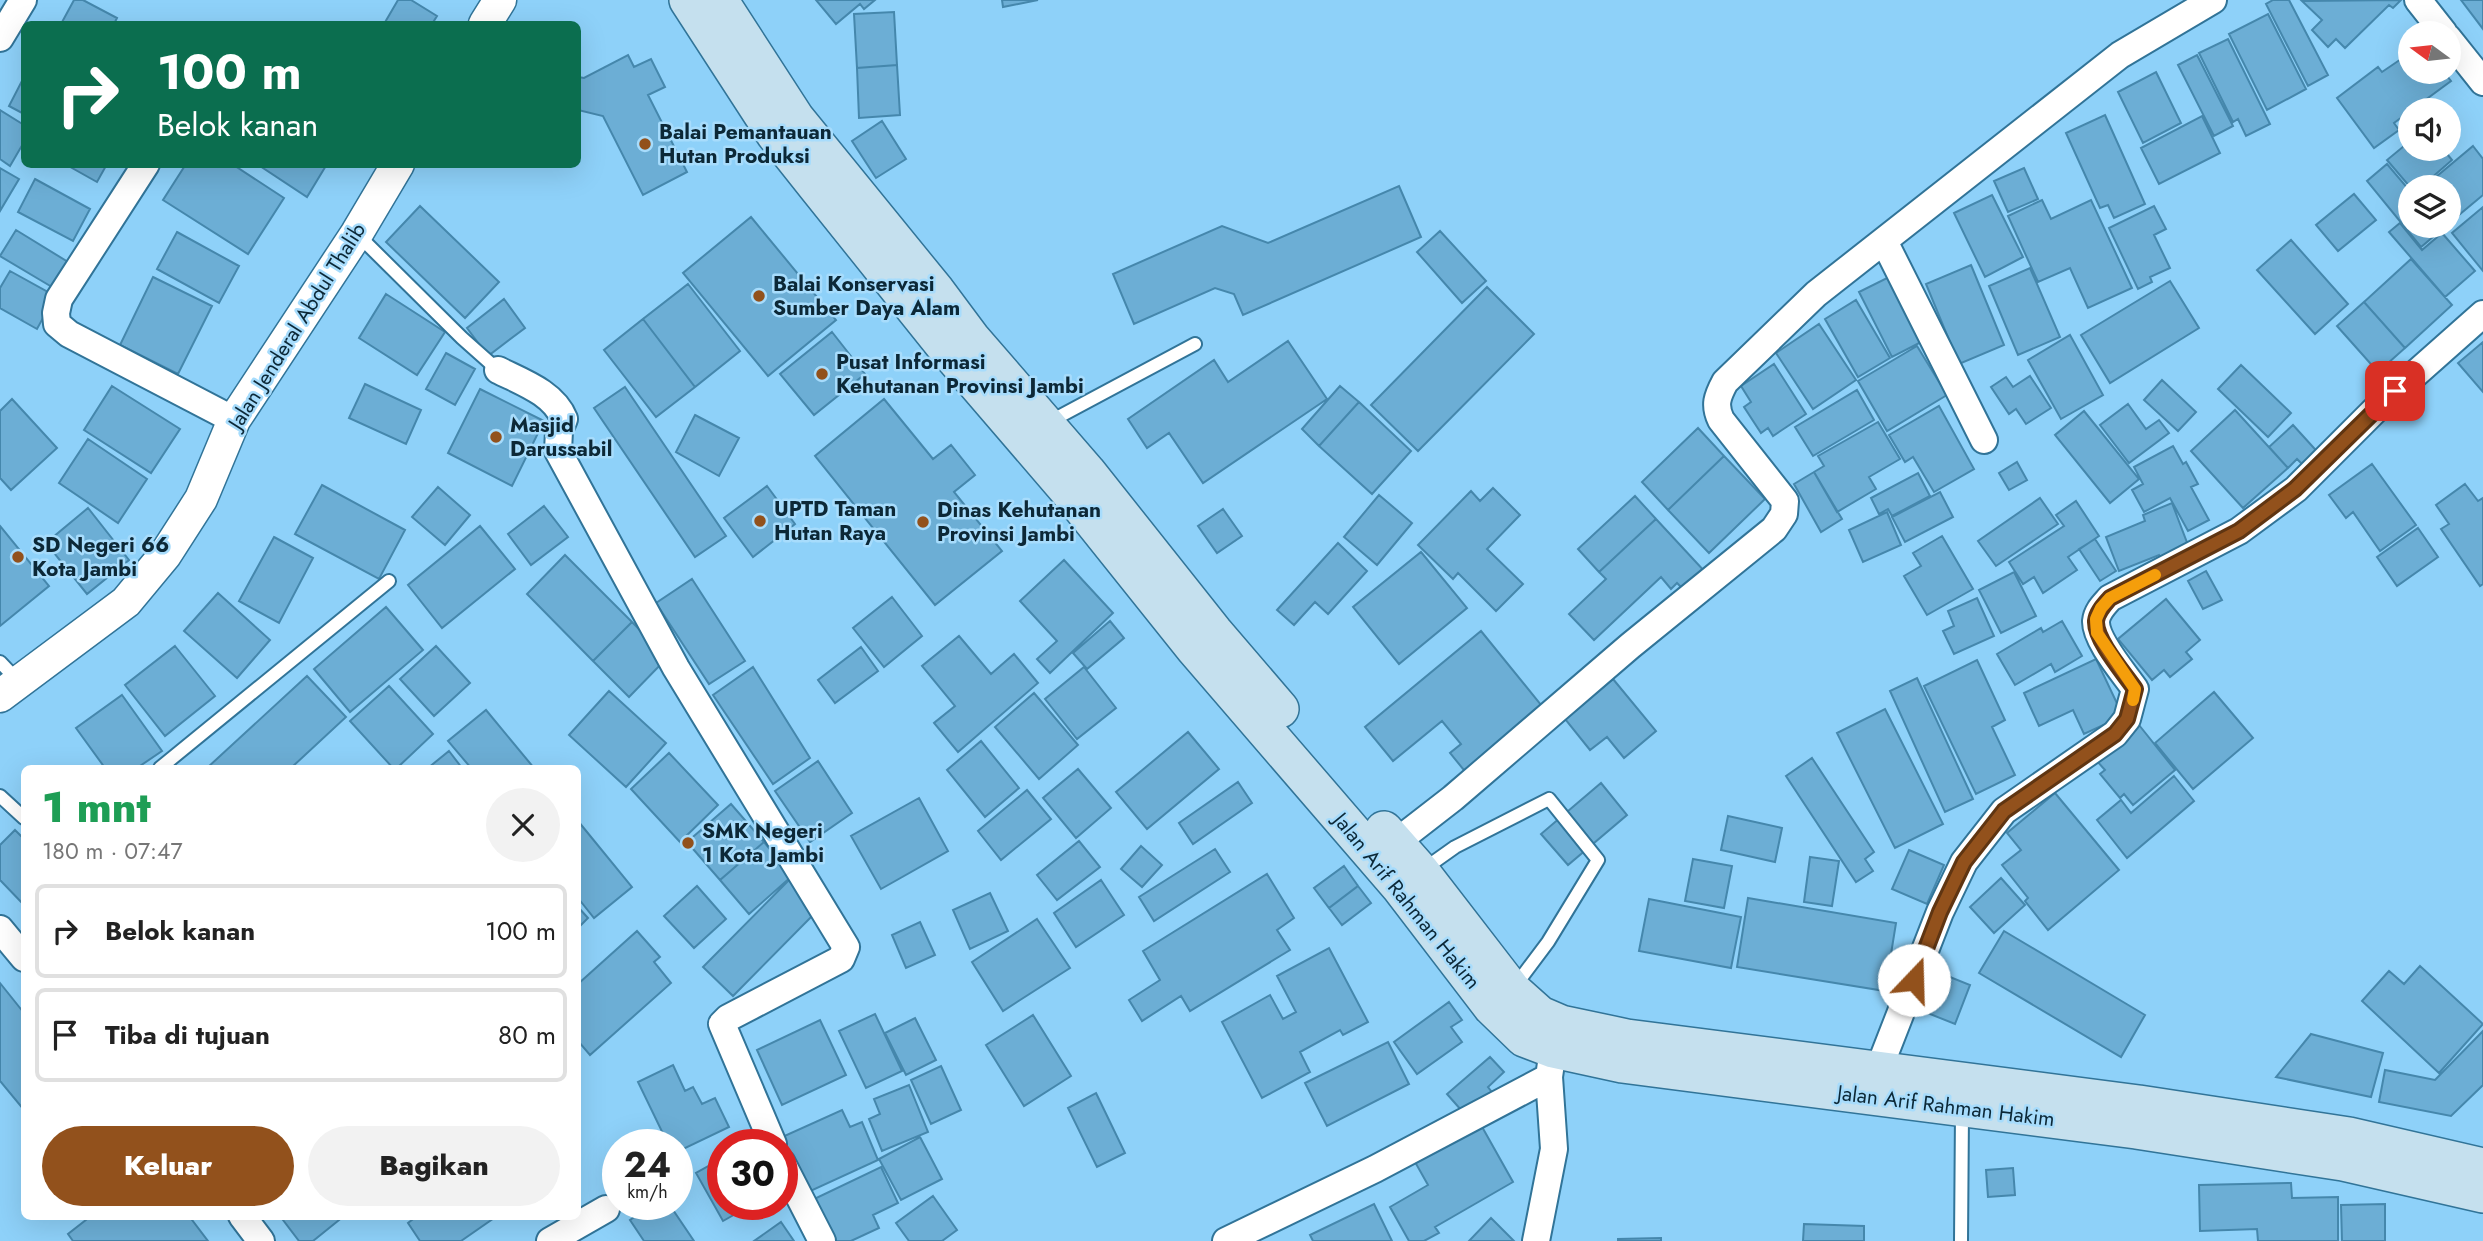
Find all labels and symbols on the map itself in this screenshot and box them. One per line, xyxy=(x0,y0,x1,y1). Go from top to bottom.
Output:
north arrow xyxy=(2398,21,2460,84)
place label: Balai Pemantauan Hutan Produksi xyxy=(659,117,832,171)
marker: Balai Pemantauan Hutan Produksi xyxy=(637,136,653,152)
street label: Jalan Jenderal Abdul Thalib xyxy=(219,217,373,438)
place label: Balai Konservasi Sumber Daya Alam xyxy=(773,269,960,323)
marker: Balai Konservasi Sumber Daya Alam xyxy=(751,288,767,304)
place label: Pusat Informasi Kehutanan Provinsi Jambi xyxy=(836,347,1084,401)
pin xyxy=(2365,361,2425,421)
marker: Pusat Informasi Kehutanan Provinsi Jambi xyxy=(814,366,830,382)
place label: Masjid Darussabil xyxy=(510,410,612,464)
marker: Masjid Darussabil xyxy=(488,429,504,445)
place label: UPTD Taman Hutan Raya xyxy=(774,494,896,548)
place label: Dinas Kehutanan Provinsi Jambi xyxy=(937,495,1101,549)
marker: UPTD Taman Hutan Raya xyxy=(752,513,768,529)
marker: Dinas Kehutanan Provinsi Jambi xyxy=(915,514,931,530)
place label: SD Negeri 66 Kota Jambi xyxy=(32,530,169,584)
marker: SD Negeri 66 Kota Jambi xyxy=(10,549,26,565)
street label: Jalan Arif Rahman Hakim xyxy=(1325,804,1488,996)
place label: SMK Negeri 1 Kota Jambi xyxy=(702,816,824,870)
marker: SMK Negeri 1 Kota Jambi xyxy=(680,835,696,851)
position arrow xyxy=(1877,943,1951,1017)
street label: Jalan Arif Rahman Hakim xyxy=(1832,1077,2057,1134)
speed limit sign: 30 xyxy=(707,1129,798,1220)

